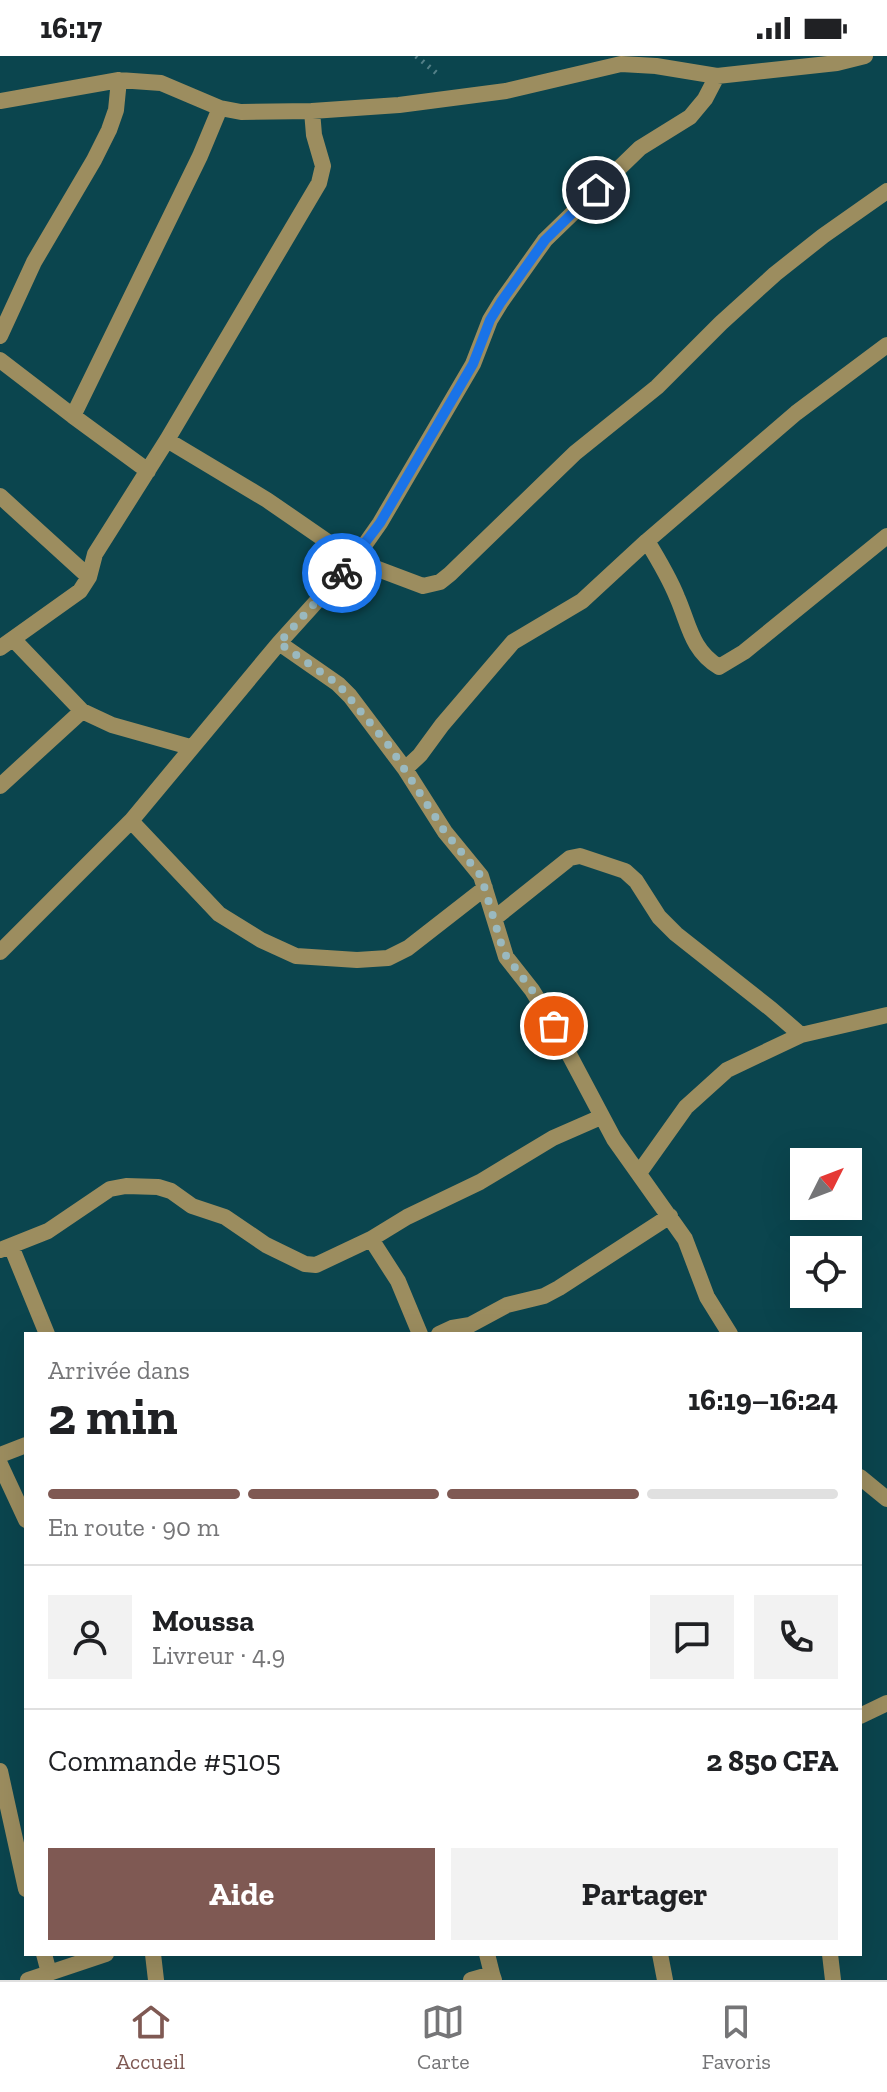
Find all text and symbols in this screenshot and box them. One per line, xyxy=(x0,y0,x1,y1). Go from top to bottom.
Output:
text: 16:17 xyxy=(40,10,102,46)
pin xyxy=(562,156,630,224)
icon: home xyxy=(574,168,618,212)
courier xyxy=(302,533,382,613)
icon: bike xyxy=(320,551,364,595)
pin xyxy=(520,992,588,1060)
icon: bag xyxy=(532,1004,576,1048)
north arrow xyxy=(790,1148,862,1220)
map controls xyxy=(790,1148,862,1308)
button: locate xyxy=(790,1236,862,1308)
text: Arrivée dans xyxy=(48,1354,190,1386)
text: 16:19–16:24 xyxy=(688,1382,838,1418)
text: 2 min xyxy=(48,1385,178,1447)
text: En route · 90 m xyxy=(48,1511,219,1543)
button: person xyxy=(48,1595,132,1679)
button: chat xyxy=(650,1595,734,1679)
button: phone xyxy=(754,1595,838,1679)
text: Moussa xyxy=(152,1603,254,1639)
text: Livreur · 4.9 xyxy=(152,1639,285,1671)
text: Commande #5105 xyxy=(48,1743,281,1779)
text: 2 850 CFA xyxy=(706,1743,838,1779)
button: Aide xyxy=(48,1848,435,1940)
button: Partager xyxy=(451,1848,838,1940)
tab: Accueil xyxy=(116,2000,185,2075)
tab: Carte xyxy=(417,2000,470,2075)
tab: Favoris xyxy=(702,2000,771,2075)

